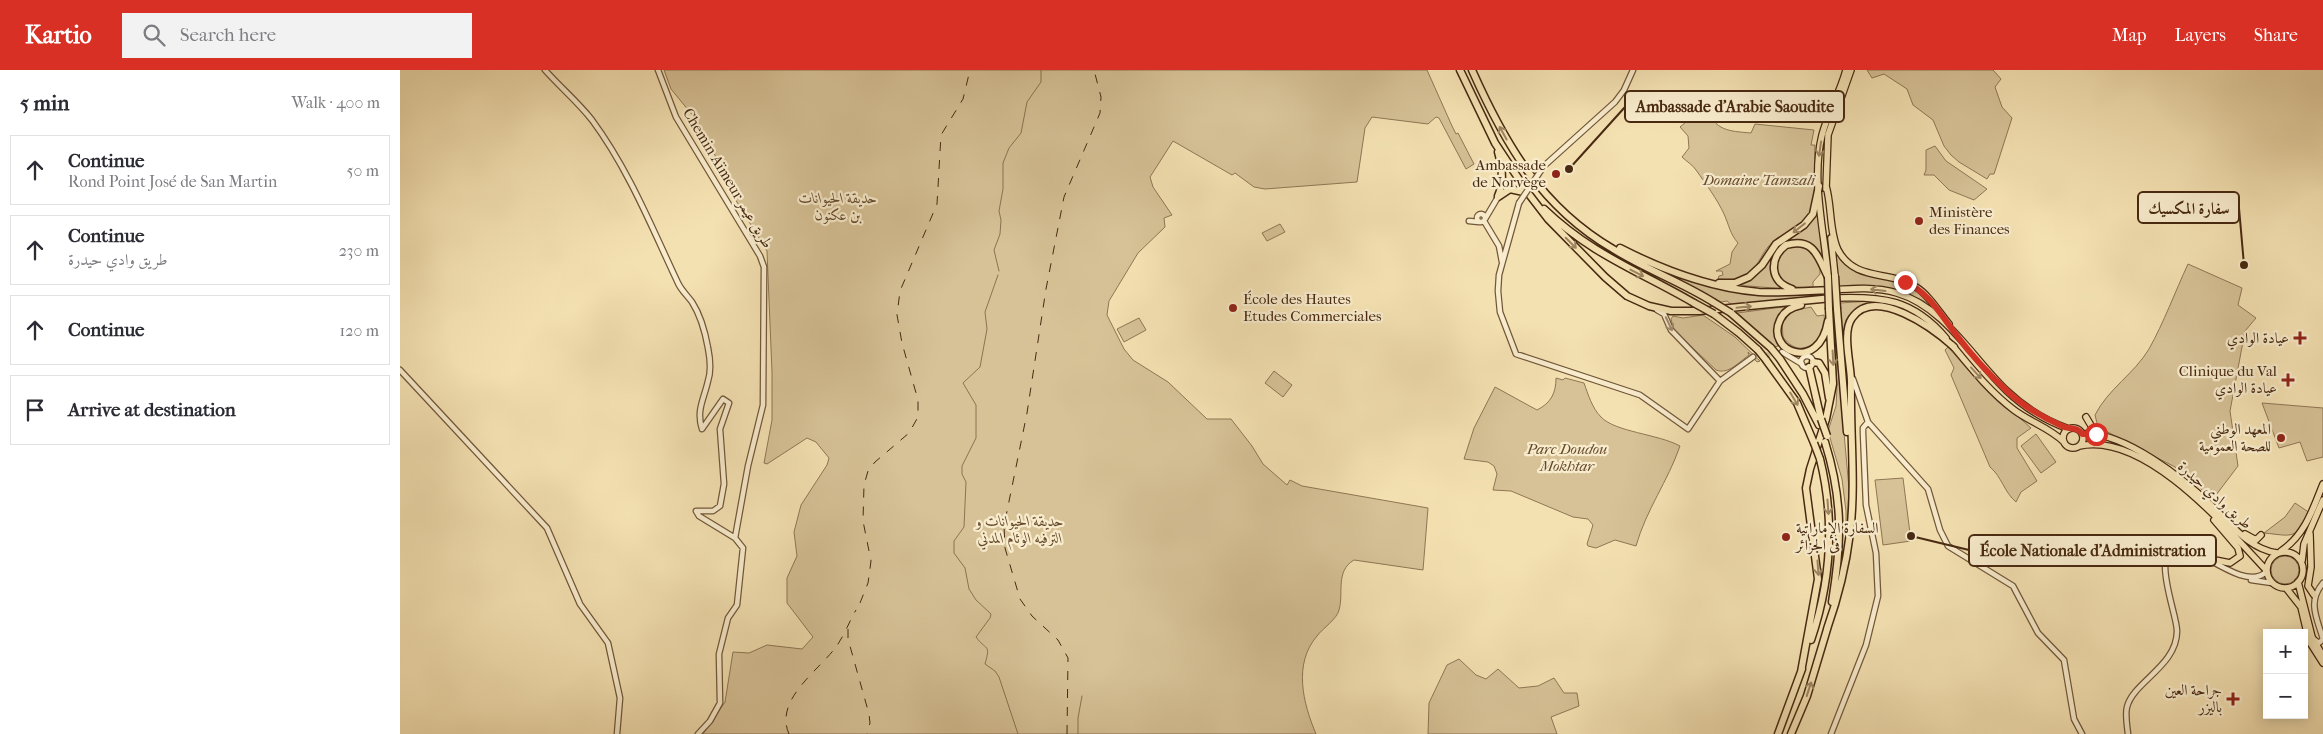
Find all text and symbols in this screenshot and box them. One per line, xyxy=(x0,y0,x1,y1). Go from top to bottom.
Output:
search box xyxy=(122,13,472,58)
text: Kartio xyxy=(25,21,92,49)
icon: search xyxy=(140,21,168,49)
text: Search here xyxy=(180,24,276,46)
text: Map xyxy=(2112,25,2146,46)
text: Layers xyxy=(2174,25,2226,46)
text: Share xyxy=(2254,25,2298,46)
text: 5 min xyxy=(20,91,69,115)
callout: Ambassade d'Arabie Saoudite xyxy=(1625,91,1844,122)
text: Walk · 400 m xyxy=(291,93,380,112)
text: Ambassade d'Arabie Saoudite xyxy=(1635,97,1834,116)
street label: Chemin Aïmeur طريق عيمر xyxy=(678,105,777,252)
one-way arrow xyxy=(1498,125,1508,140)
one-way arrow xyxy=(1815,141,1825,157)
text: Continue xyxy=(68,150,144,172)
icon: ahead xyxy=(21,156,49,184)
place label: Ambassade de Norvège xyxy=(1472,156,1547,191)
text: 50 m xyxy=(347,161,379,180)
marker: Ambassade de Norvège xyxy=(1550,168,1562,180)
park label: Domaine Tamzali xyxy=(1702,171,1817,189)
text: Rond Point José de San Martin xyxy=(68,172,277,191)
park label: حديقة الحيوانات بن عكنون xyxy=(799,189,877,224)
callout: سفارة المكسيك xyxy=(2138,192,2239,223)
text: سفارة المكسيك xyxy=(2148,199,2230,218)
place label: Ministère des Finances xyxy=(1929,203,2010,238)
marker: Ministère des Finances xyxy=(1913,215,1925,227)
one-way arrow xyxy=(1793,222,1806,233)
text: Continue xyxy=(68,225,144,247)
icon: ahead xyxy=(21,236,49,264)
one-way arrow xyxy=(1565,237,1577,249)
text: 230 m xyxy=(339,241,379,260)
text: طريق وادي حيدرة xyxy=(68,250,168,269)
one-way arrow xyxy=(1629,269,1644,278)
route end xyxy=(1894,271,1917,294)
one-way arrow xyxy=(1870,285,1886,295)
place label: École des Hautes Etudes Commerciales xyxy=(1243,290,1382,325)
marker: École des Hautes Etudes Commerciales xyxy=(1227,302,1239,314)
one-way arrow xyxy=(1736,302,1752,312)
icon: ahead xyxy=(21,316,49,344)
one-way arrow xyxy=(1665,316,1674,331)
text: Continue xyxy=(68,319,144,341)
text: 120 m xyxy=(340,321,379,340)
place label: عيادة الوادي xyxy=(2227,329,2289,350)
marker: عيادة الوادي xyxy=(2293,331,2307,345)
one-way arrow xyxy=(1828,350,1837,366)
place label: Clinique du Val عيادة الوادي xyxy=(2179,362,2277,400)
one-way arrow xyxy=(1970,366,1982,379)
marker: Clinique du Val عيادة الوادي xyxy=(2281,373,2295,387)
one-way arrow xyxy=(1790,392,1800,406)
icon: arrive xyxy=(21,396,49,424)
text: Arrive at destination xyxy=(68,399,236,421)
place label: المعهد الوطني للصحة العمومية xyxy=(2199,420,2271,455)
route start xyxy=(2085,423,2108,446)
marker: المعهد الوطني للصحة العمومية xyxy=(2275,432,2287,444)
park label: Parc Doudou Mokhtar xyxy=(1526,440,1607,475)
street label: طريق وادي حيدرة xyxy=(2172,457,2256,535)
one-way arrow xyxy=(1823,499,1833,515)
park label: حديقة الحيوانات و الترفيه الوئام المدني xyxy=(975,512,1064,551)
place label: السفارة الإماراتية فى الجزائر xyxy=(1794,519,1879,555)
marker: السفارة الإماراتية فى الجزائر xyxy=(1780,531,1792,543)
callout: École Nationale d'Administration xyxy=(1969,535,2216,566)
text: École Nationale d'Administration xyxy=(1980,540,2207,560)
one-way arrow xyxy=(1813,560,1822,576)
map controls xyxy=(2263,629,2308,719)
button: + xyxy=(2263,629,2308,674)
button: − xyxy=(2263,674,2308,719)
one-way arrow xyxy=(1805,681,1815,697)
place label: جراحة العين باليزر xyxy=(2165,681,2222,716)
marker: جراحة العين باليزر xyxy=(2226,692,2240,706)

